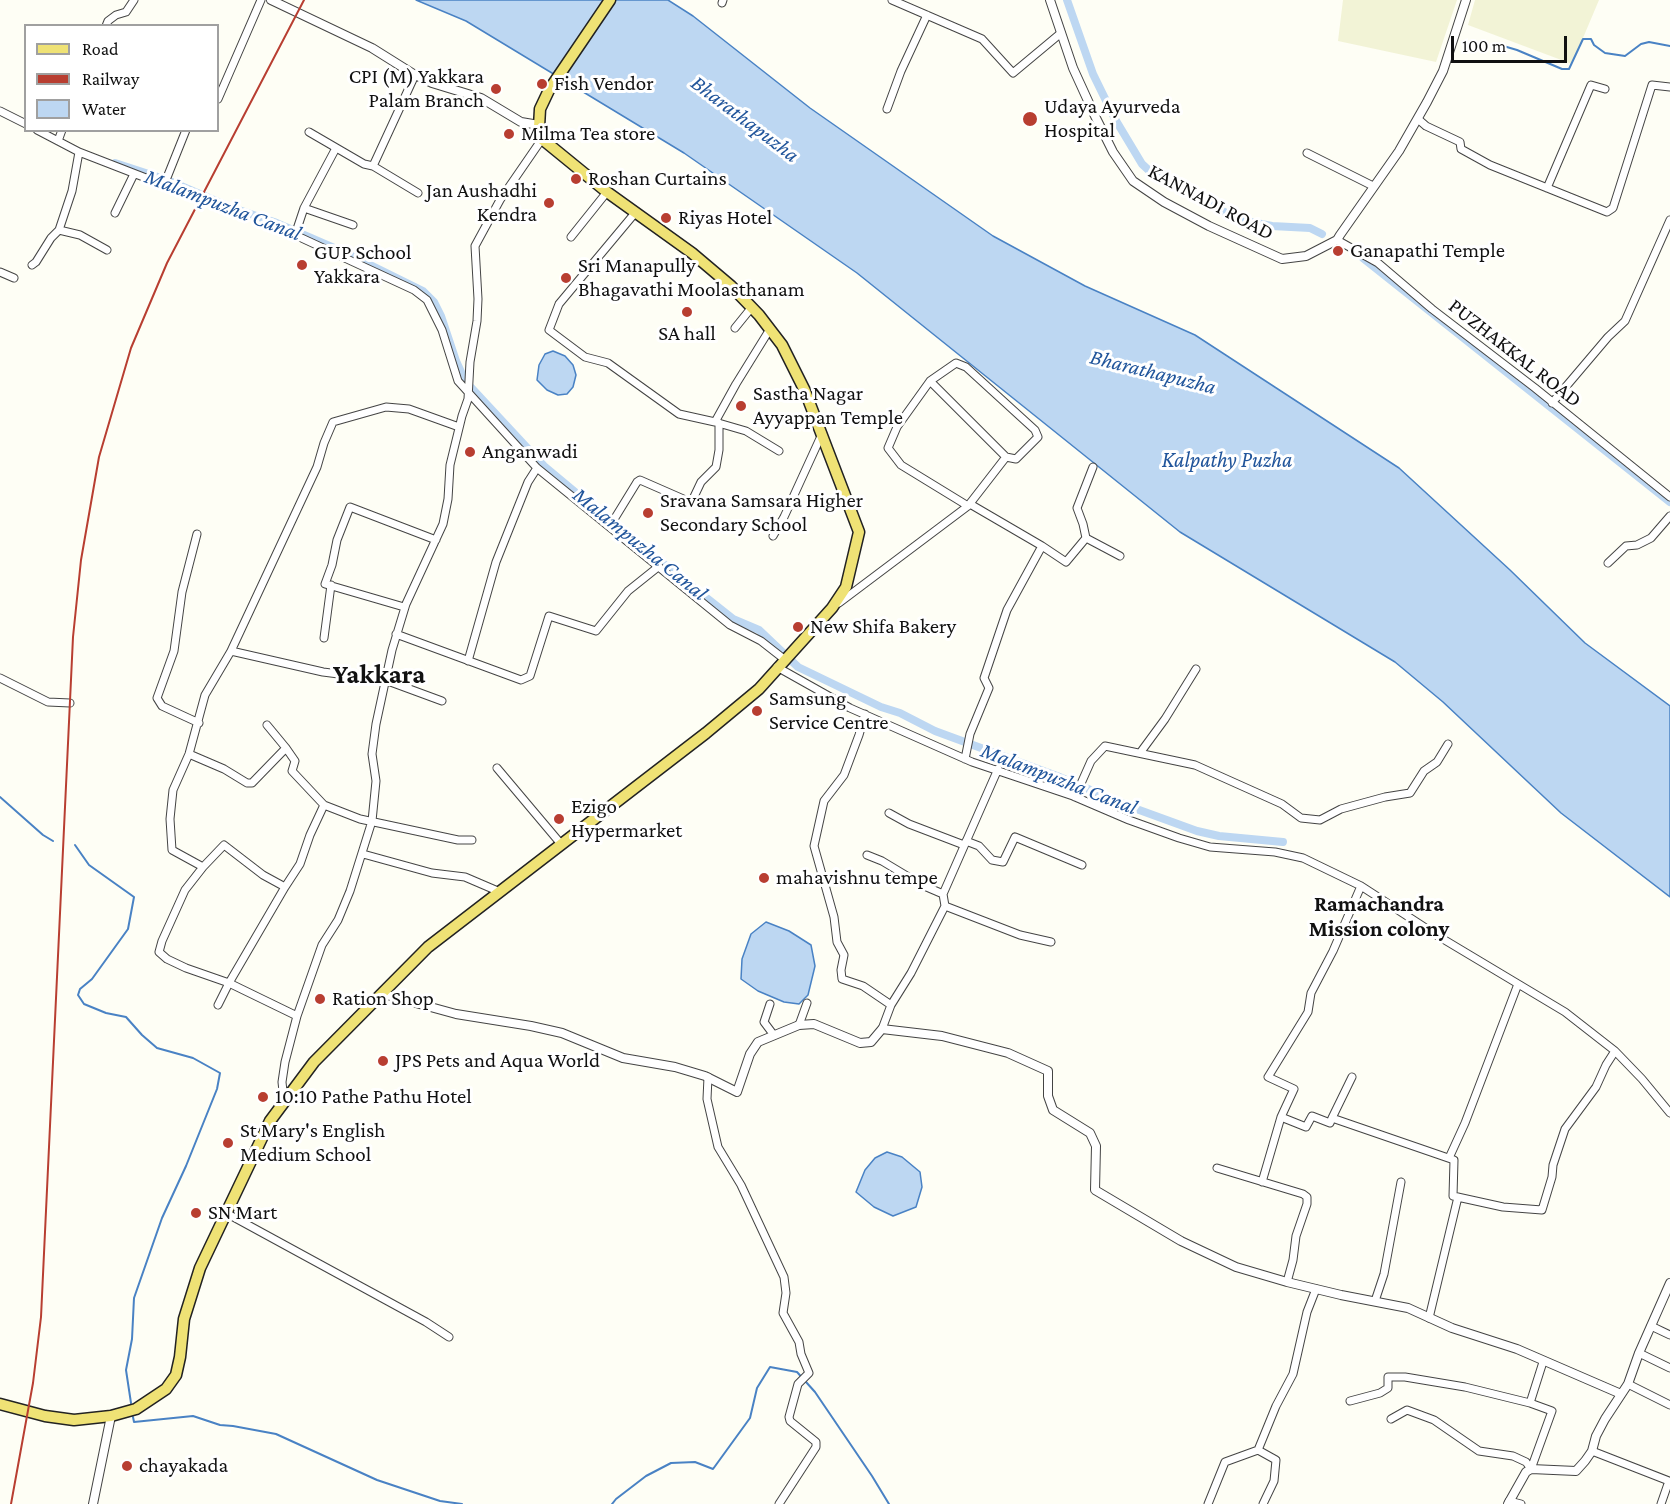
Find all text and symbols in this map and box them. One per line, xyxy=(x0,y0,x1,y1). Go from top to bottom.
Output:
legend xyxy=(24,24,219,132)
scale bar xyxy=(1454,24,1570,62)
text: 100 m xyxy=(1462,36,1506,56)
text: Road xyxy=(82,39,119,59)
place label: CPI (M) Yakkara Palam Branch xyxy=(349,64,484,114)
text: Railway xyxy=(82,69,139,89)
water label: Bharathapuzha xyxy=(686,70,804,168)
place label: Fish Vendor xyxy=(554,71,654,97)
marker: Fish Vendor xyxy=(535,77,549,91)
marker: CPI (M) Yakkara Palam Branch xyxy=(489,82,503,96)
place label: Udaya Ayurveda Hospital xyxy=(1044,94,1181,144)
text: Water xyxy=(82,99,126,119)
marker: Udaya Ayurveda Hospital xyxy=(1021,110,1039,128)
place label: Milma Tea store xyxy=(521,121,655,147)
marker: Milma Tea store xyxy=(502,127,516,141)
street label: KANNADI ROAD xyxy=(1144,158,1278,246)
water label: Malampuzha Canal xyxy=(141,163,305,247)
place label: Roshan Curtains xyxy=(588,166,727,192)
marker: Roshan Curtains xyxy=(569,172,583,186)
place label: Jan Aushadhi Kendra xyxy=(426,178,537,228)
marker: Jan Aushadhi Kendra xyxy=(542,196,556,210)
place label: Riyas Hotel xyxy=(678,205,772,231)
marker: Riyas Hotel xyxy=(659,211,673,225)
place label: Ganapathi Temple xyxy=(1350,238,1505,264)
place label: GUP School Yakkara xyxy=(314,240,411,290)
marker: Ganapathi Temple xyxy=(1331,244,1345,258)
place label: Sri Manapully Bhagavathi Moolasthanam xyxy=(578,253,805,303)
marker: GUP School Yakkara xyxy=(295,258,309,272)
marker: Sri Manapully Bhagavathi Moolasthanam xyxy=(559,271,573,285)
street label: PUZHAKKAL ROAD xyxy=(1443,293,1587,413)
marker: SA hall xyxy=(680,305,694,319)
place label: SA hall xyxy=(658,321,716,347)
water label: Bharathapuzha xyxy=(1087,344,1219,400)
place label: Sastha Nagar Ayyappan Temple xyxy=(753,381,903,431)
marker: Sastha Nagar Ayyappan Temple xyxy=(734,399,748,413)
place label: Anganwadi xyxy=(482,439,578,465)
marker: Anganwadi xyxy=(463,445,477,459)
water label: Kalpathy Puzha xyxy=(1162,447,1292,473)
water label: Malampuzha Canal xyxy=(567,482,713,606)
place label: Sravana Samsara Higher Secondary School xyxy=(660,488,863,538)
marker: Sravana Samsara Higher Secondary School xyxy=(641,506,655,520)
place label: New Shifa Bakery xyxy=(810,614,956,640)
marker: New Shifa Bakery xyxy=(791,620,805,634)
district label: Yakkara xyxy=(333,659,425,691)
place label: Samsung Service Centre xyxy=(769,686,889,736)
marker: Samsung Service Centre xyxy=(750,704,764,718)
water label: Malampuzha Canal xyxy=(977,737,1141,821)
place label: Ezigo Hypermarket xyxy=(571,794,682,844)
marker: Ezigo Hypermarket xyxy=(552,812,566,826)
place label: mahavishnu tempe xyxy=(776,865,938,891)
marker: mahavishnu tempe xyxy=(757,871,771,885)
district label: Ramachandra Mission colony xyxy=(1309,891,1449,942)
place label: Ration Shop xyxy=(332,986,434,1012)
marker: Ration Shop xyxy=(313,992,327,1006)
place label: JPS Pets and Aqua World xyxy=(395,1048,600,1074)
marker: JPS Pets and Aqua World xyxy=(376,1054,390,1068)
place label: 10:10 Pathe Pathu Hotel xyxy=(275,1084,472,1110)
marker: 10:10 Pathe Pathu Hotel xyxy=(256,1090,270,1104)
place label: St Mary's English Medium School xyxy=(240,1118,385,1168)
marker: St Mary's English Medium School xyxy=(221,1136,235,1150)
place label: SN Mart xyxy=(208,1200,277,1226)
marker: SN Mart xyxy=(189,1206,203,1220)
place label: chayakada xyxy=(139,1453,228,1479)
marker: chayakada xyxy=(120,1459,134,1473)

